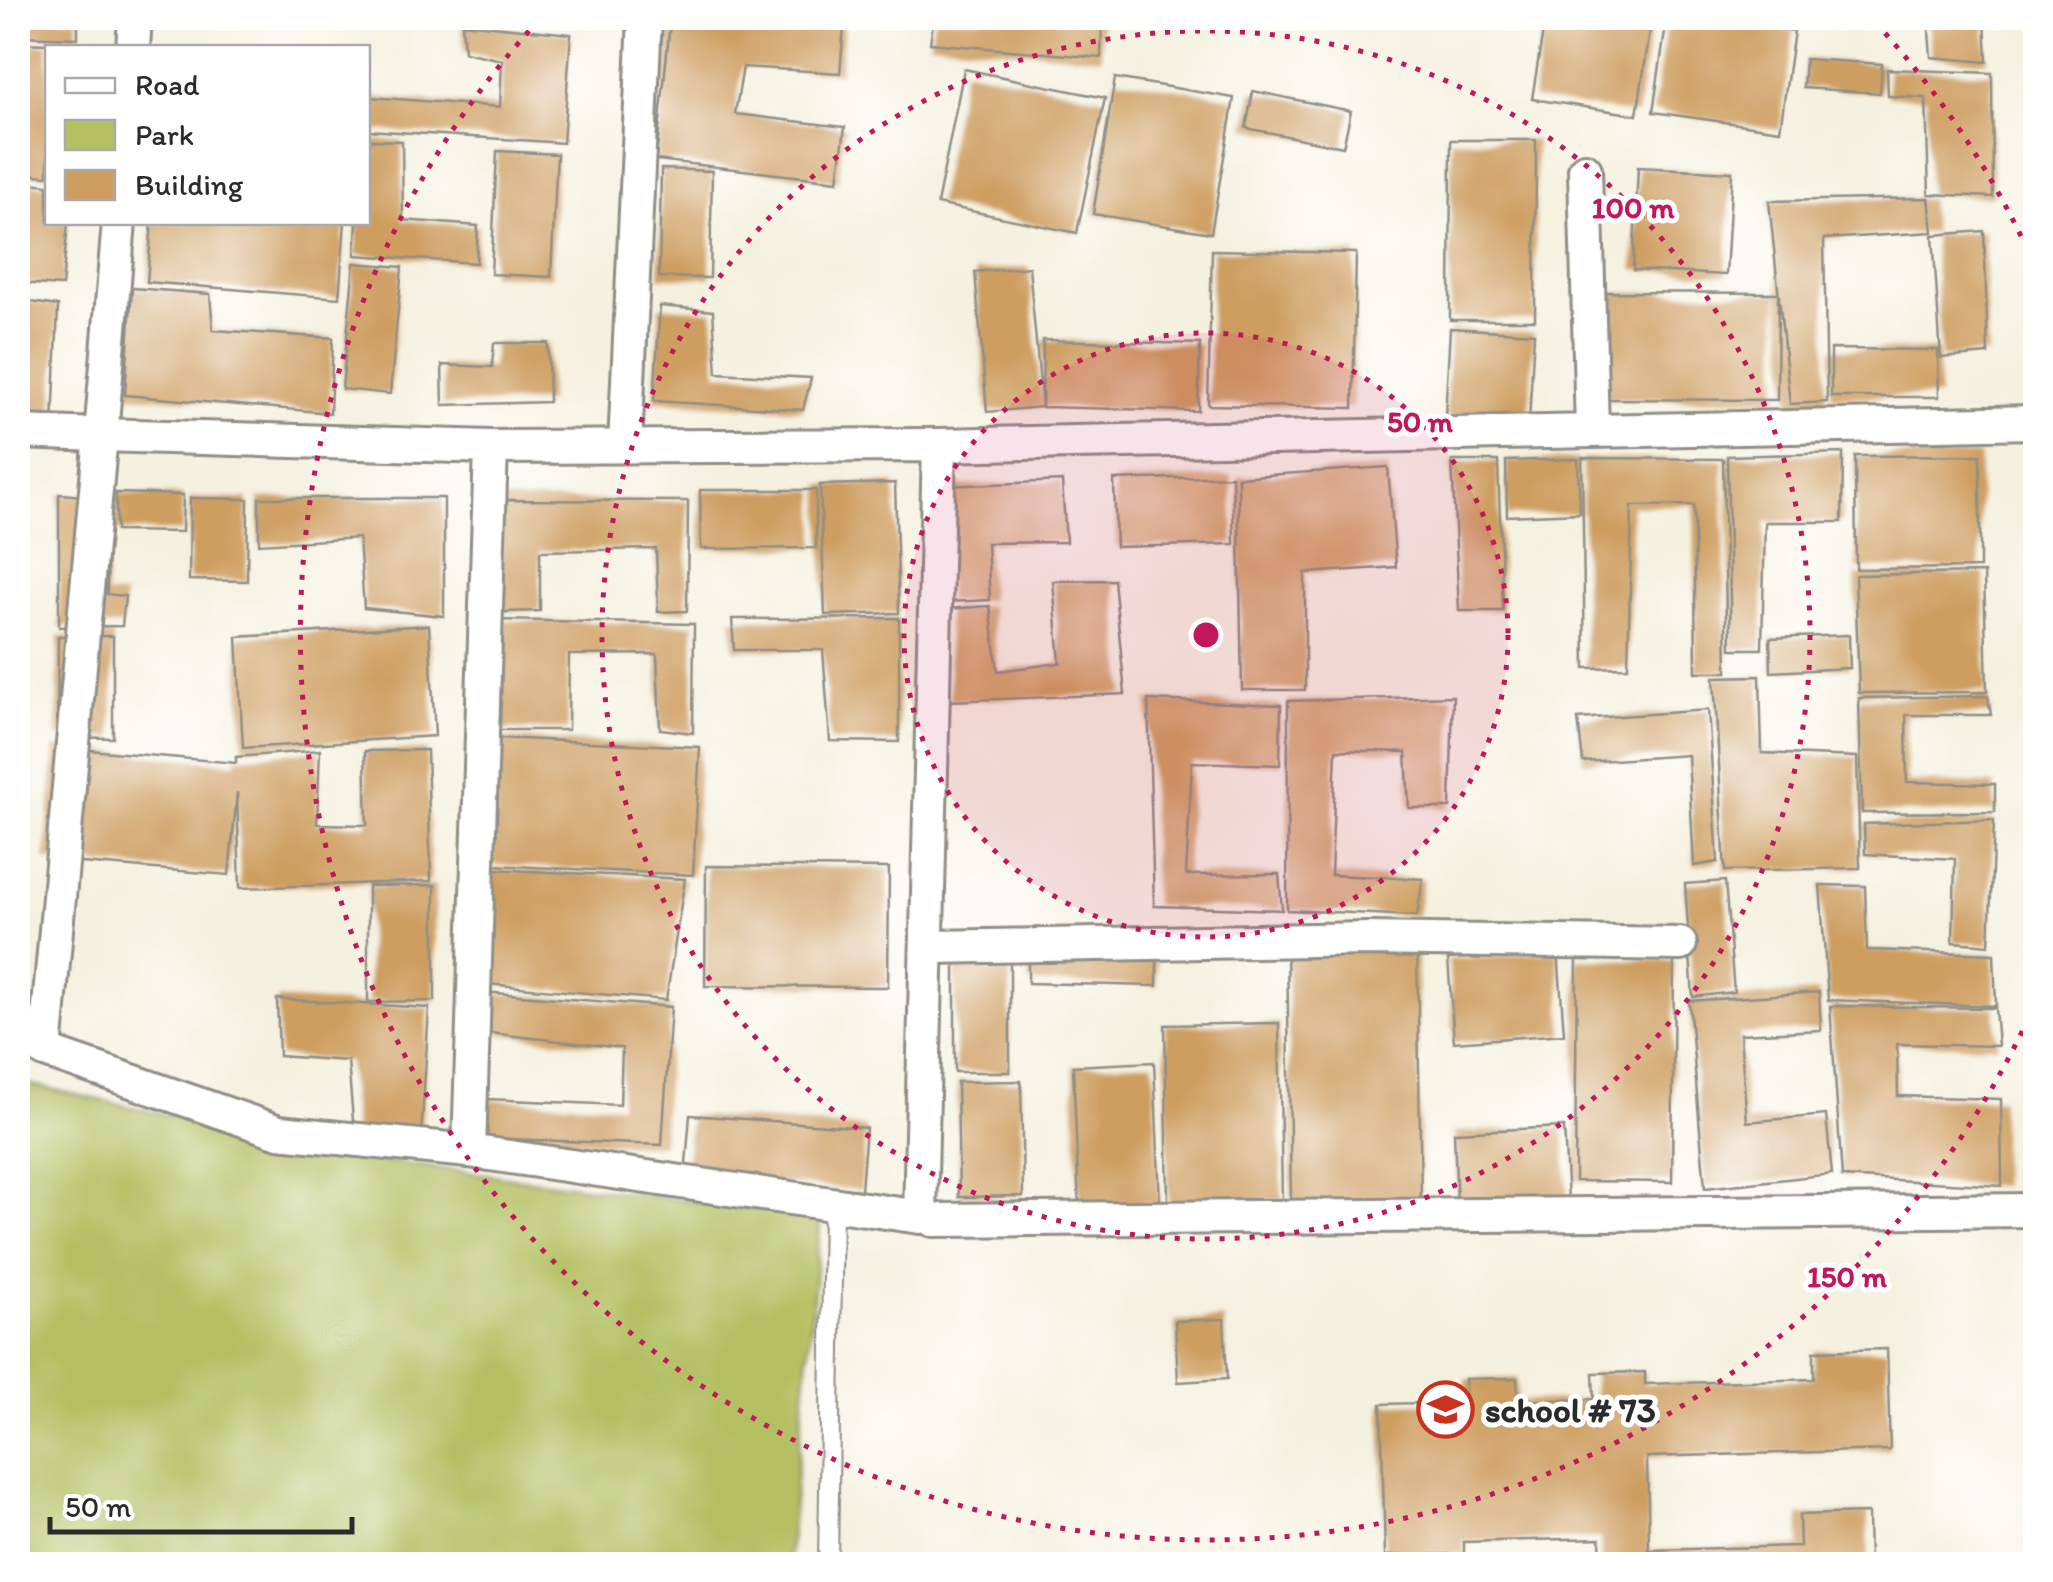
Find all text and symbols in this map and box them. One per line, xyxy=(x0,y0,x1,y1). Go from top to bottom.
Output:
legend xyxy=(45,45,370,225)
text: Road xyxy=(135,66,200,103)
text: Park xyxy=(135,116,194,153)
text: Building xyxy=(135,166,244,203)
text: 100 m xyxy=(1592,189,1675,226)
text: 50 m xyxy=(1387,403,1454,440)
centre of rings xyxy=(1188,617,1224,653)
text: 150 m xyxy=(1807,1258,1888,1295)
school or university icon: school # 73 xyxy=(1416,1380,1476,1440)
place label: school # 73 xyxy=(1485,1389,1656,1431)
scale bar xyxy=(50,1472,352,1534)
text: 50 m xyxy=(65,1488,131,1525)

